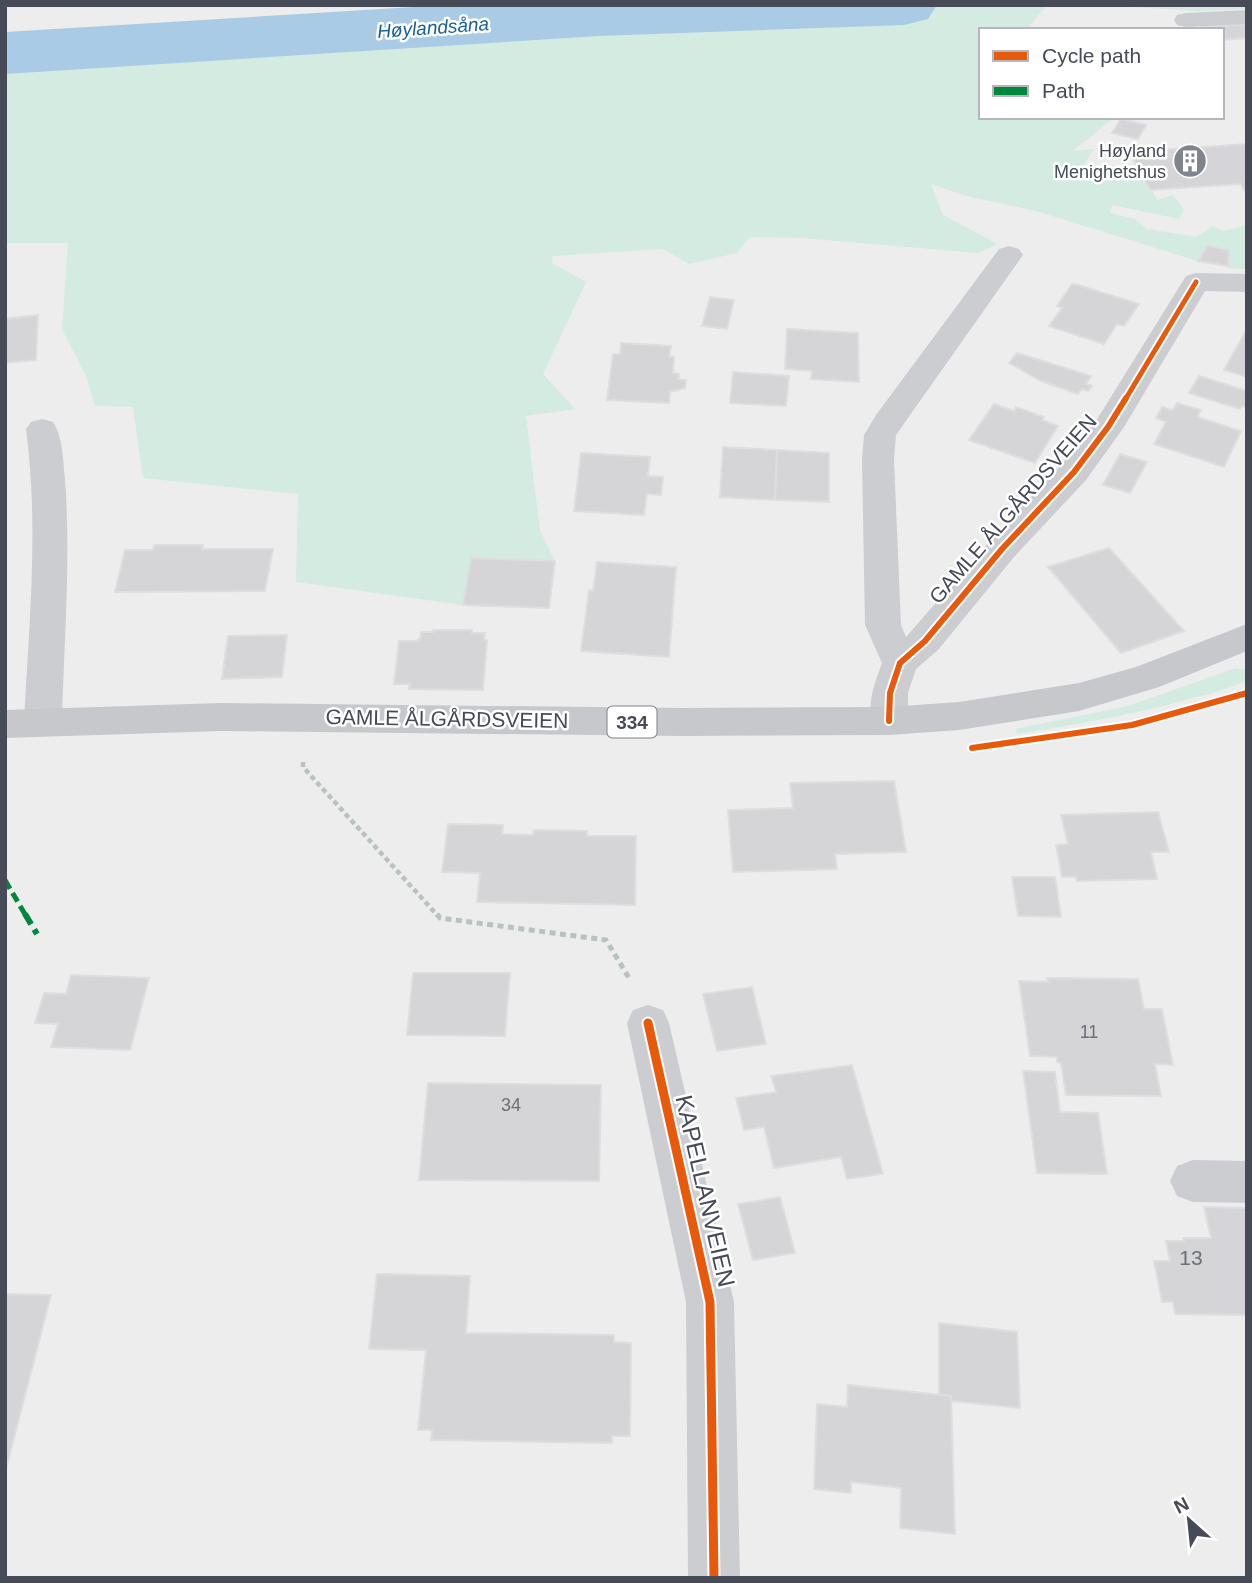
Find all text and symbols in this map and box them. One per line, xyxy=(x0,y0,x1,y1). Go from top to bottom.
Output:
water label: Høylandsåna xyxy=(376,13,490,42)
legend xyxy=(979,28,1224,119)
text: Cycle path xyxy=(1042,44,1141,67)
text: Path xyxy=(1042,79,1085,102)
place label: Høyland Menighetshus xyxy=(1054,141,1166,182)
building icon: Høyland Menighetshus xyxy=(1171,142,1209,180)
street label: GAMLE ÅLGÅRDSVEIEN xyxy=(924,410,1101,608)
street label: GAMLE ÅLGÅRDSVEIEN xyxy=(325,705,569,732)
road number: 334 xyxy=(608,706,656,737)
house number: 11 xyxy=(1080,1022,1098,1042)
street label: KAPELLANVEIEN xyxy=(670,1092,741,1289)
house number: 34 xyxy=(501,1095,521,1115)
house number: 13 xyxy=(1179,1246,1203,1269)
north arrow xyxy=(1154,1485,1224,1555)
text: N xyxy=(1171,1493,1192,1518)

